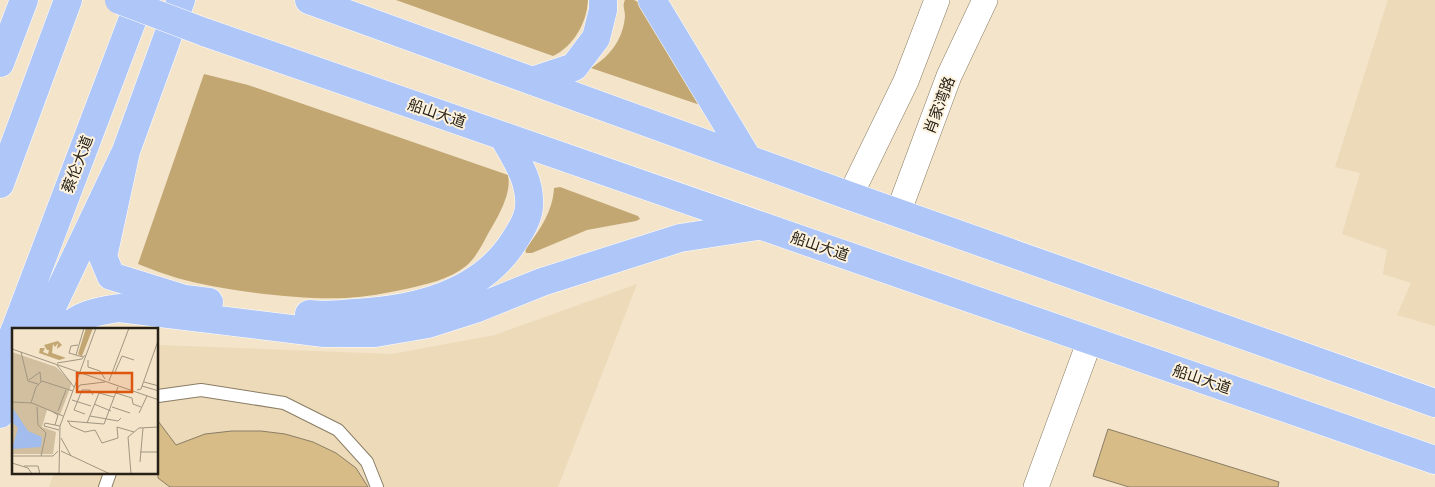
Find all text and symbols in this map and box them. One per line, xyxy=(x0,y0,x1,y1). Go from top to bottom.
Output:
street label: 肖家湾路 xyxy=(920,74,958,136)
street label: 船山大道 xyxy=(406,95,468,131)
street label: 蔡伦大道 xyxy=(58,133,96,195)
street label: 船山大道 xyxy=(789,228,851,264)
inset map xyxy=(12,328,159,474)
street label: 船山大道 xyxy=(1171,361,1233,397)

